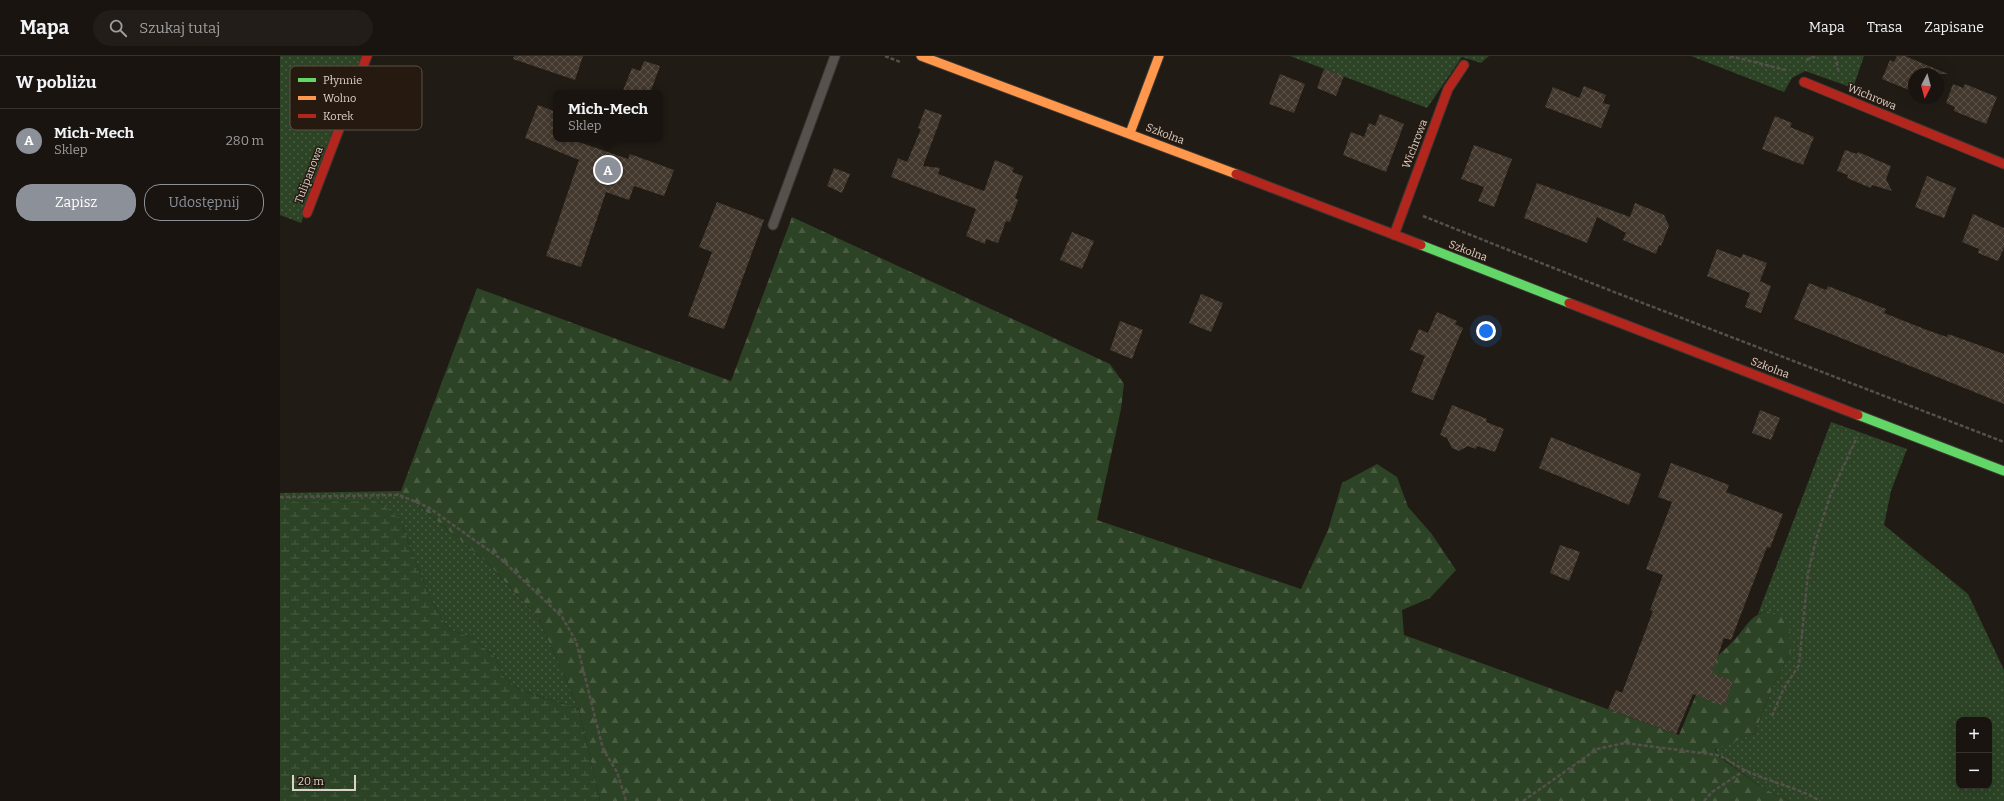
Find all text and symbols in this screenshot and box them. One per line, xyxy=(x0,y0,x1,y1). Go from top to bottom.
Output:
search box xyxy=(93,10,373,46)
text: Mapa xyxy=(20,16,69,39)
icon: search xyxy=(107,17,129,39)
text: Szukaj tutaj xyxy=(139,19,220,37)
text: Mapa xyxy=(1809,19,1845,36)
text: Trasa xyxy=(1867,19,1902,36)
text: Zapisane xyxy=(1924,19,1984,36)
legend xyxy=(290,66,422,130)
north arrow xyxy=(1908,68,1944,104)
text: W pobliżu xyxy=(16,72,97,93)
text: Płynnie xyxy=(323,74,362,87)
street label: Wichrowa xyxy=(1846,81,1898,113)
popup xyxy=(553,90,663,142)
text: Wolno xyxy=(323,92,356,105)
text: Mich-Mech xyxy=(568,100,648,118)
text: Korek xyxy=(323,110,354,123)
text: Sklep xyxy=(568,118,602,133)
street label: Wichrowa xyxy=(1400,118,1430,170)
street label: Szkolna xyxy=(1144,121,1186,147)
text: Mich-Mech xyxy=(54,124,134,142)
text: A xyxy=(24,133,34,148)
text: 280 m xyxy=(226,133,264,148)
text: Sklep xyxy=(54,142,88,157)
street label: Tulipanowa xyxy=(292,145,326,205)
pin: A xyxy=(595,155,621,185)
button: Zapisz xyxy=(16,184,136,221)
button: Udostępnij xyxy=(144,184,264,221)
street label: Szkolna xyxy=(1447,238,1489,264)
your location xyxy=(1476,321,1496,341)
street label: Szkolna xyxy=(1749,355,1791,381)
map controls xyxy=(1956,717,1992,789)
button: + xyxy=(1956,717,1992,753)
button: − xyxy=(1956,753,1992,789)
scale bar xyxy=(292,773,356,792)
text: 20 m xyxy=(298,775,324,788)

